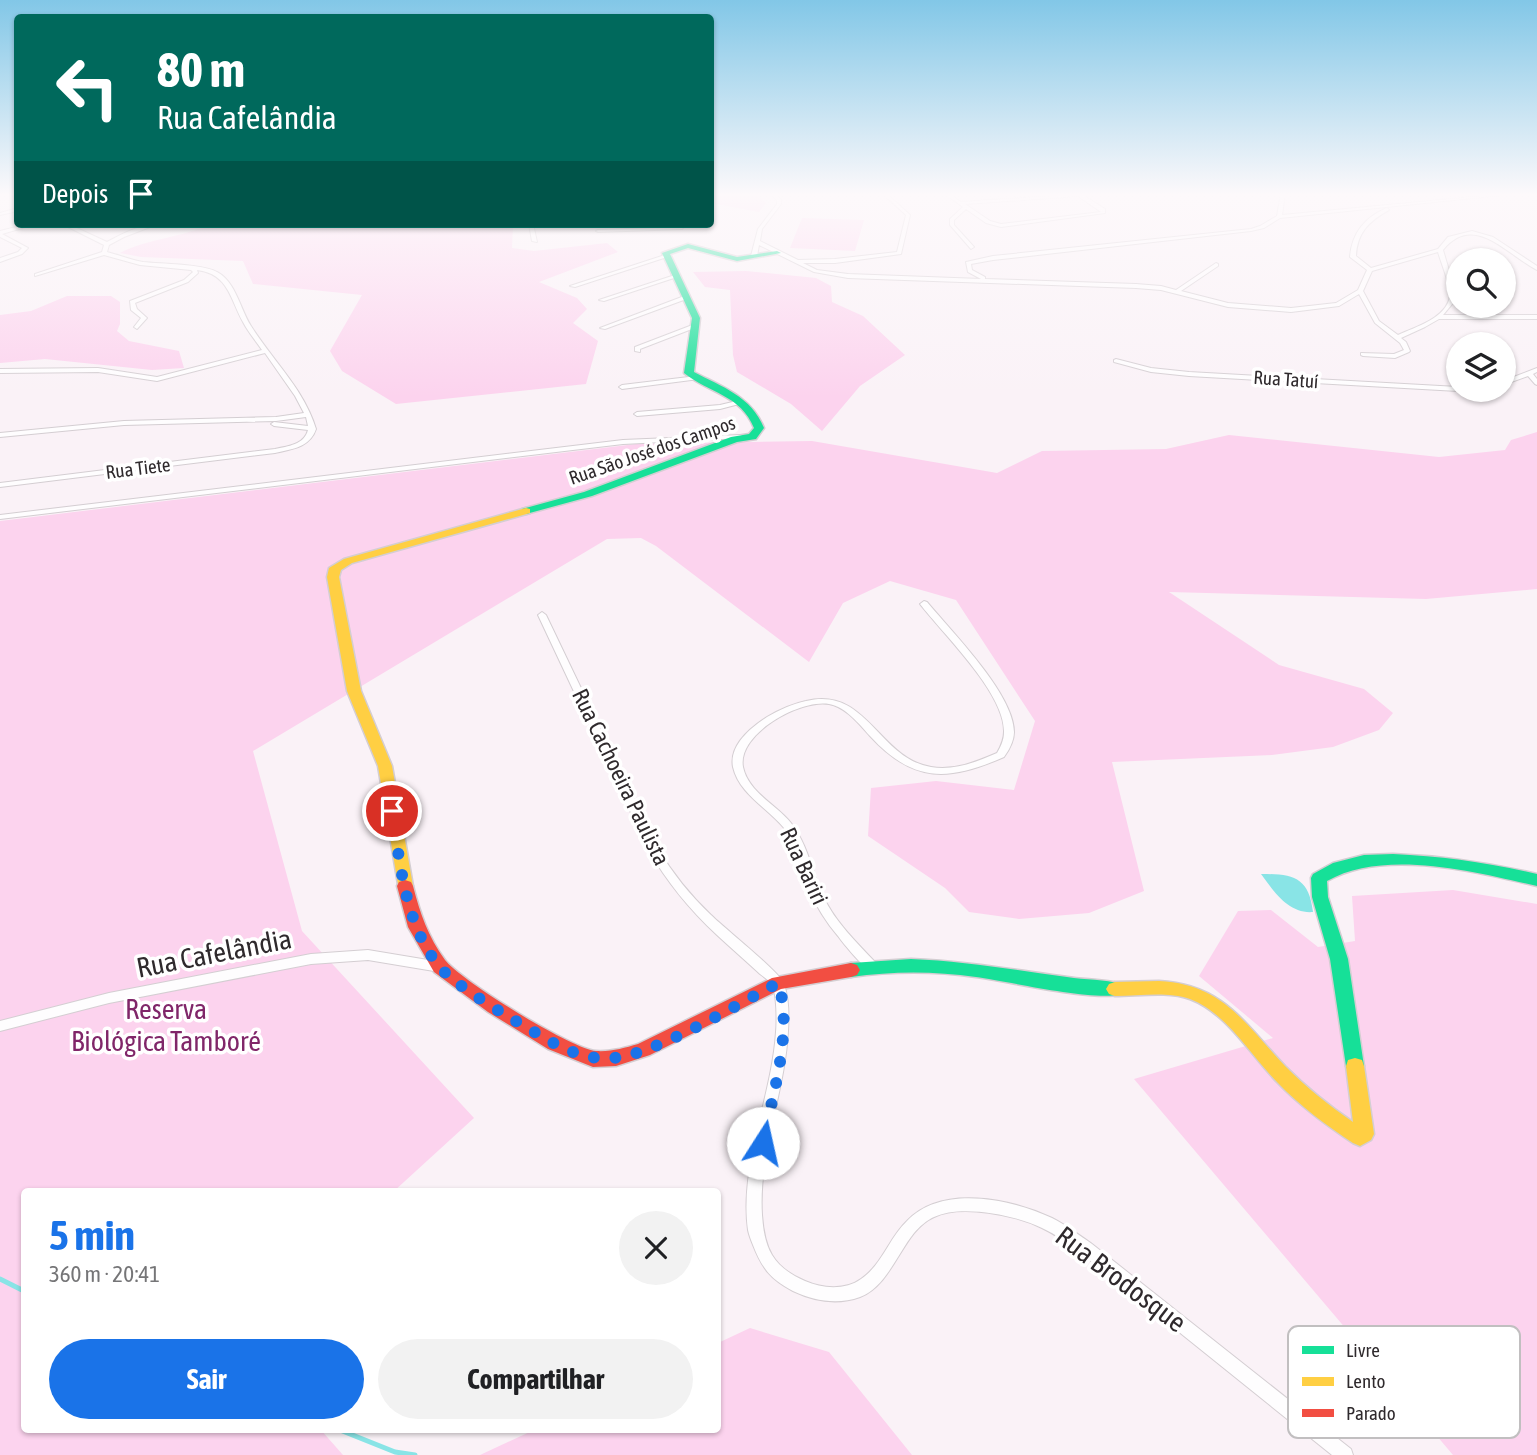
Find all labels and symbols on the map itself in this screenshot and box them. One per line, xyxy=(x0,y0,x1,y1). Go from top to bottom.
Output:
street label: Rua Tatuí xyxy=(1253,366,1319,392)
street label: Rua São José dos Campos xyxy=(566,411,738,489)
street label: Rua Tiete xyxy=(104,453,172,483)
street label: Rua Cachoeira Paulista xyxy=(567,684,675,870)
pin xyxy=(362,781,422,841)
street label: Rua Bariri xyxy=(775,823,833,909)
street label: Rua Cafelândia xyxy=(134,922,294,984)
park label: Reserva Biológica Tamboré xyxy=(71,993,261,1057)
position arrow xyxy=(726,1106,800,1180)
street label: Rua Brodosque xyxy=(1050,1220,1192,1338)
legend xyxy=(1288,1326,1520,1438)
text: Livre xyxy=(1346,1339,1380,1361)
text: Lento xyxy=(1346,1370,1385,1392)
text: Parado xyxy=(1346,1402,1396,1424)

